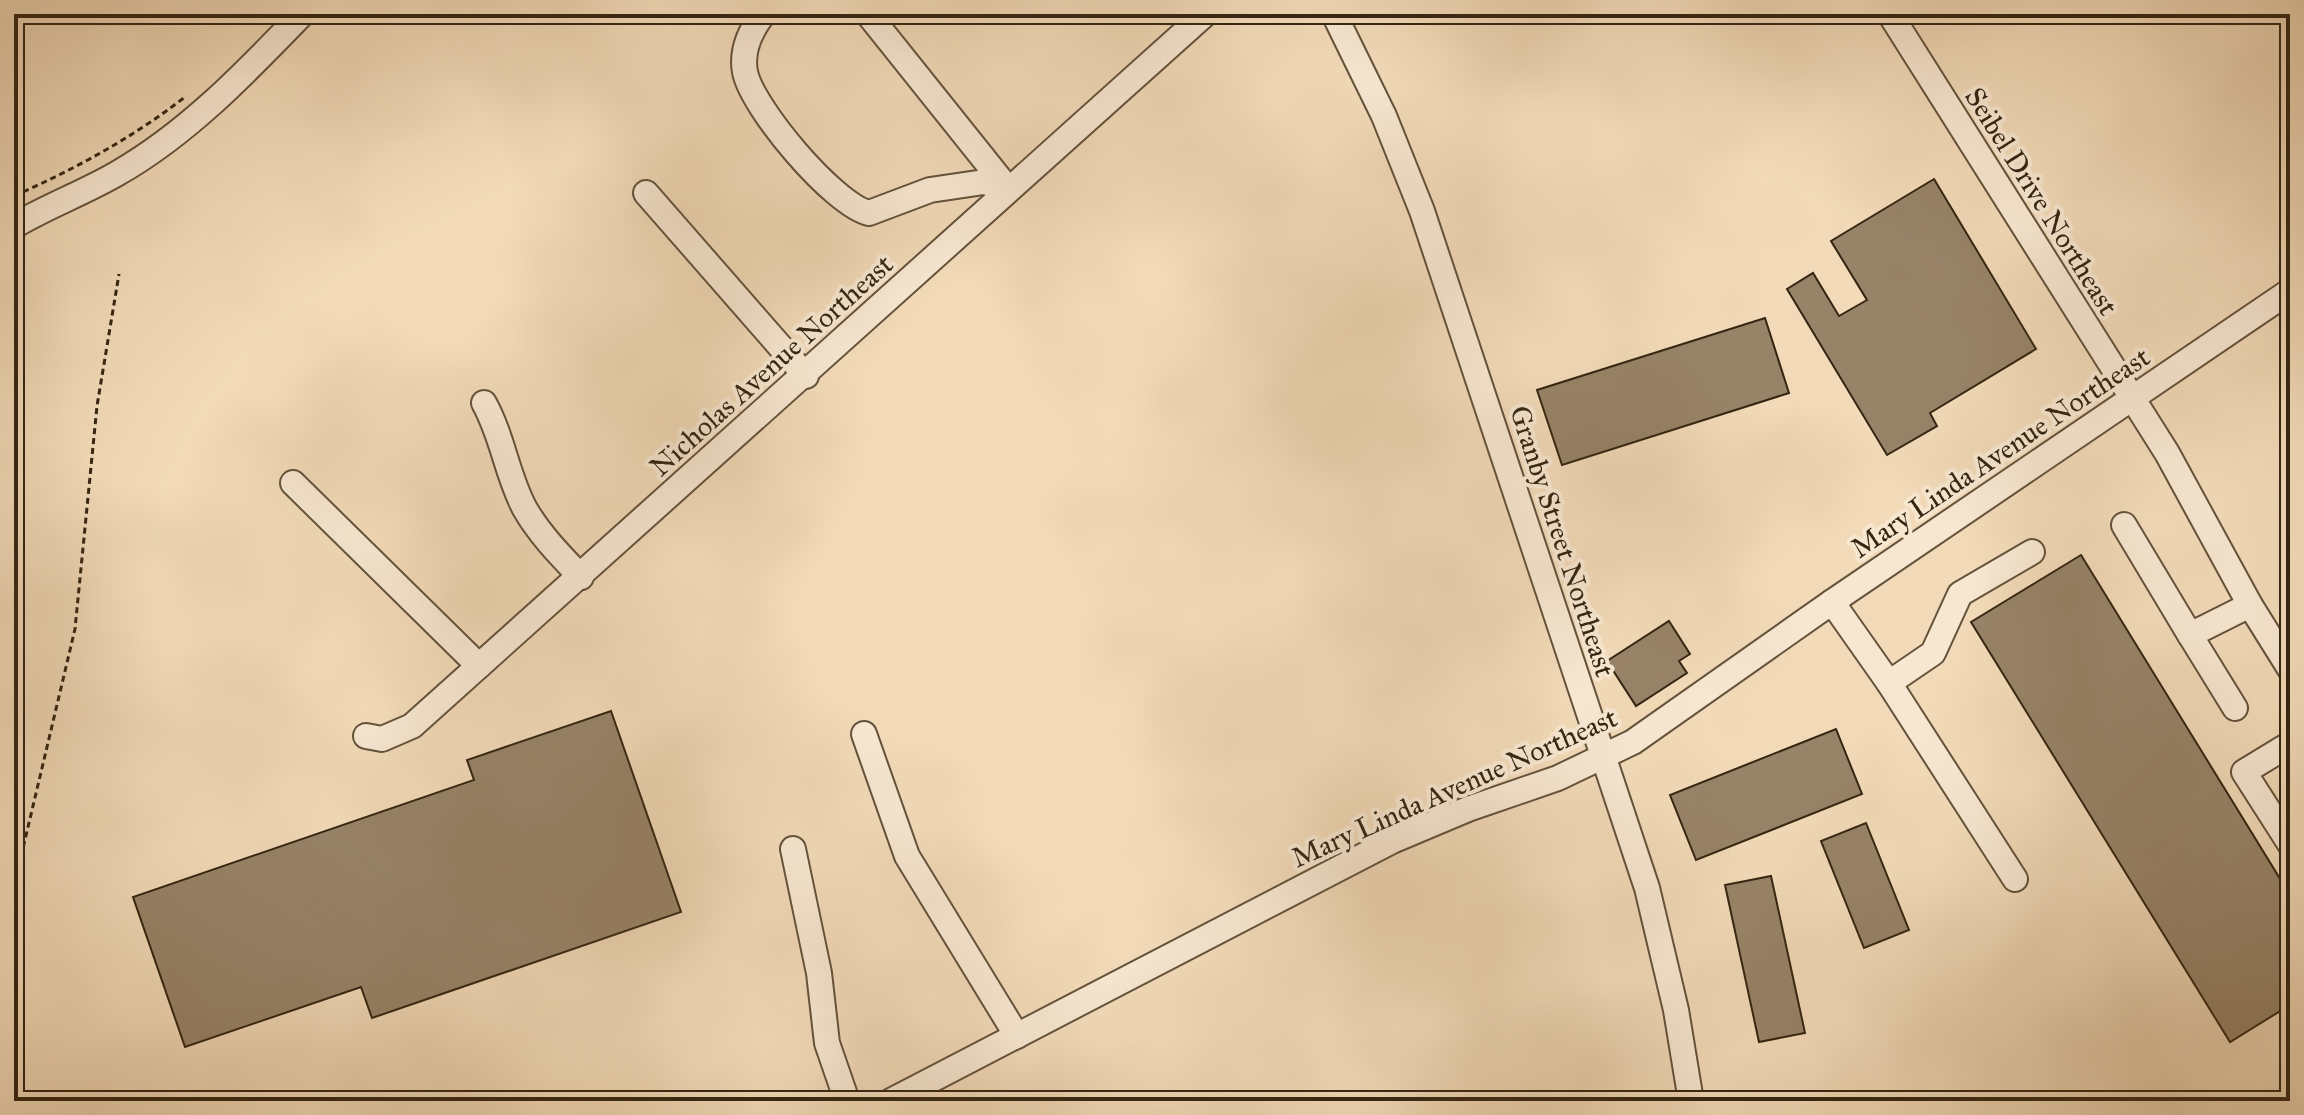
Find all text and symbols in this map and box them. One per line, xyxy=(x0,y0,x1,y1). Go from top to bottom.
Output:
street label: Seibel Drive Northeast xyxy=(1957,81,2126,322)
street label: Nicholas Avenue Northeast xyxy=(642,247,900,484)
street label: Mary Linda Avenue Northeast xyxy=(1844,339,2156,566)
street label: Granby Street Northeast xyxy=(1502,401,1623,681)
street label: Mary Linda Avenue Northeast xyxy=(1286,700,1623,875)

